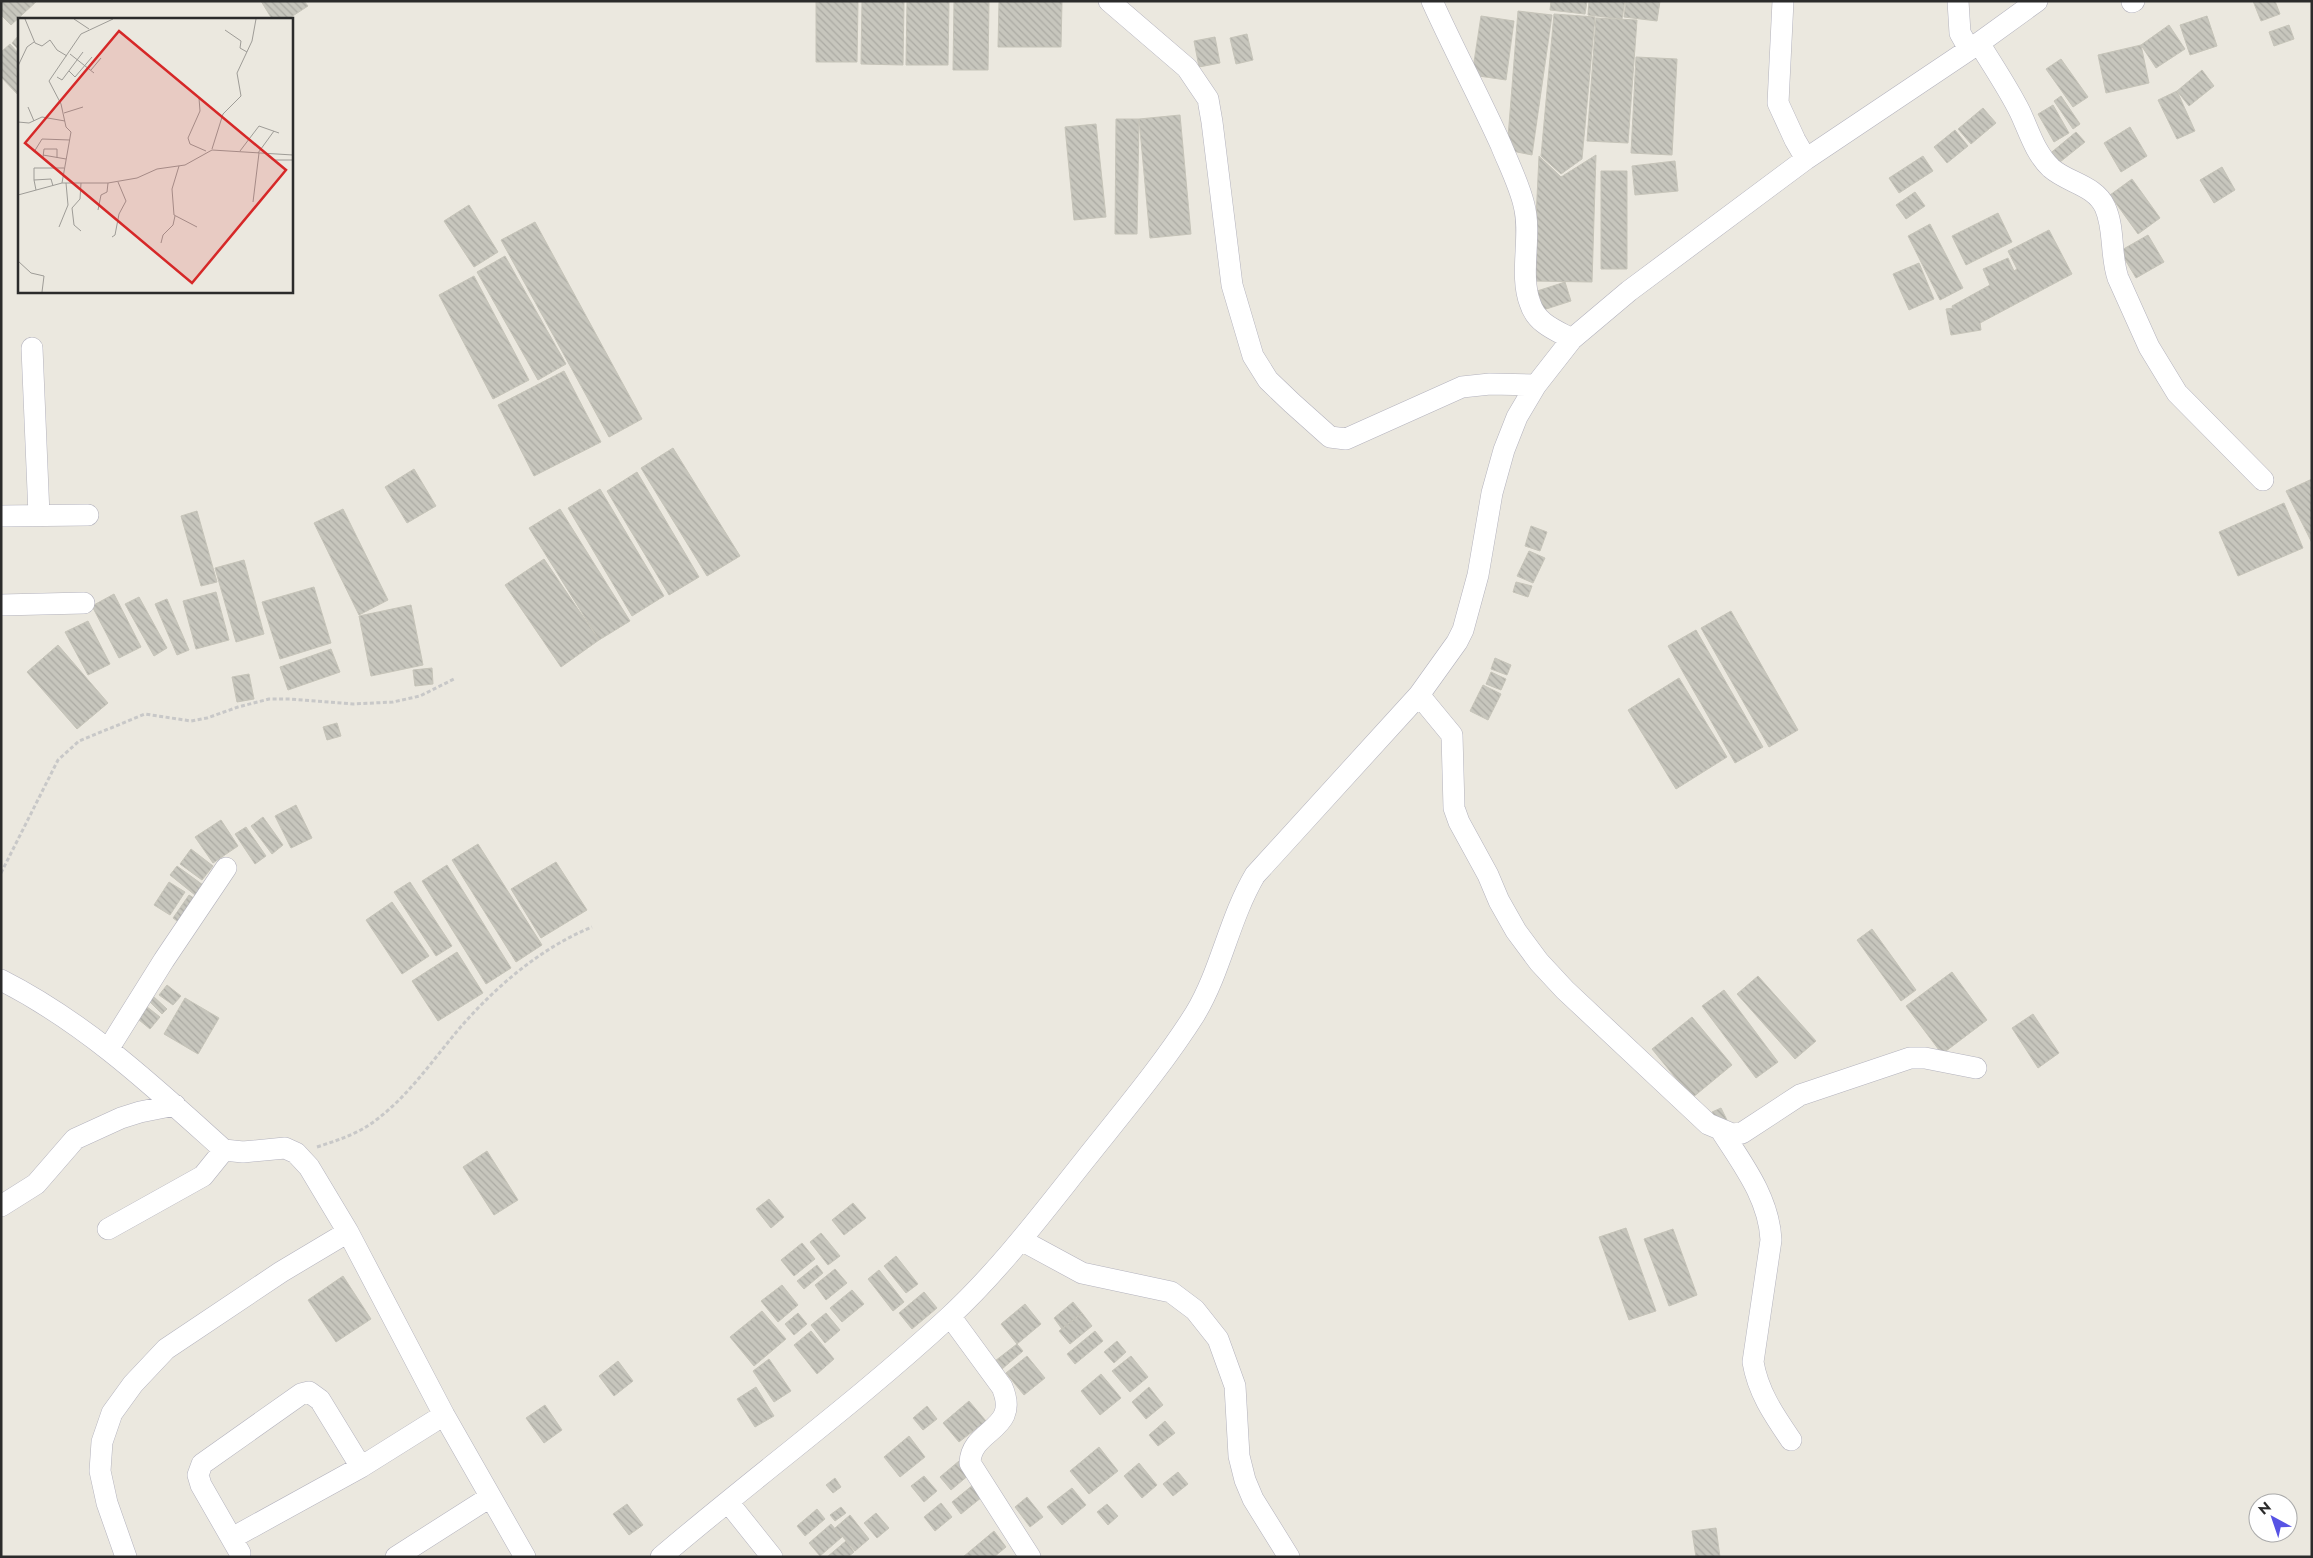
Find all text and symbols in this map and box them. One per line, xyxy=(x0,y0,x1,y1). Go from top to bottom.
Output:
inset map xyxy=(18,18,292,292)
north arrow xyxy=(2248,1493,2298,1543)
text: N xyxy=(2254,1497,2275,1519)

